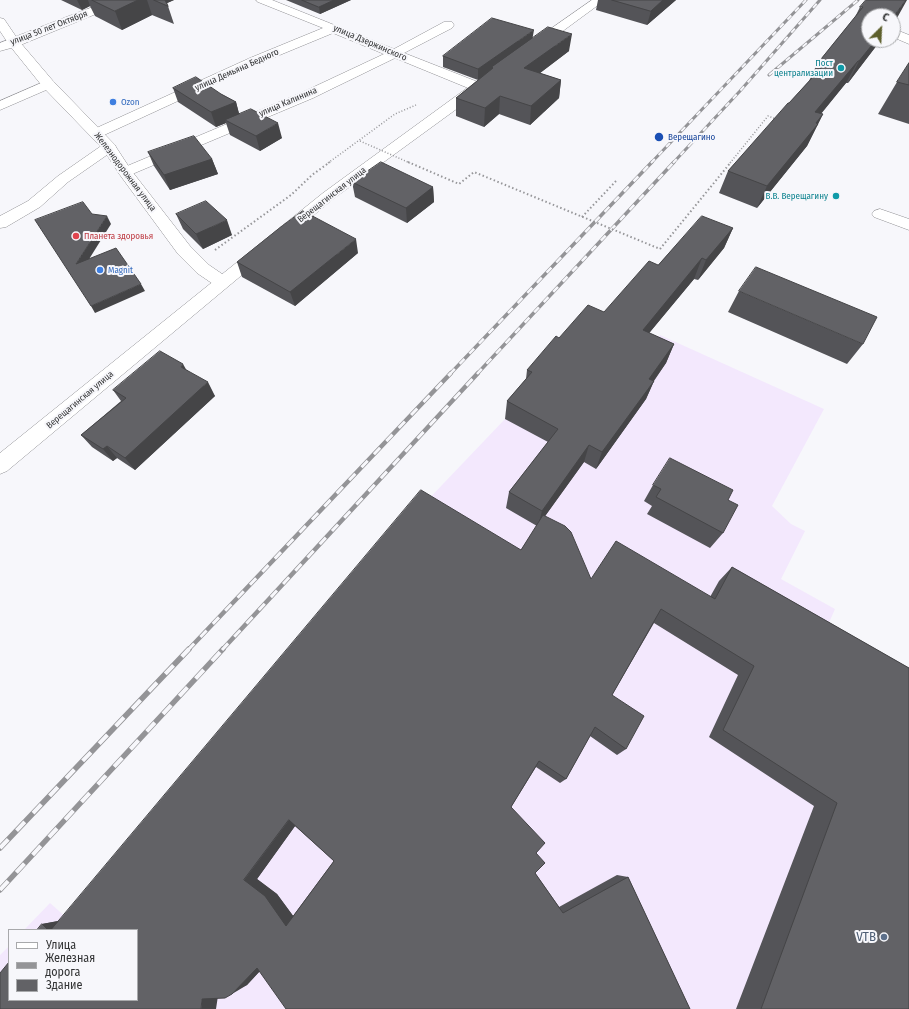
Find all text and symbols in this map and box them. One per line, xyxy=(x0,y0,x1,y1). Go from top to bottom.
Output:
street label: улица 50 лет Октября xyxy=(9,8,89,48)
north arrow xyxy=(861,8,901,48)
text: С xyxy=(880,10,891,25)
street label: улица Дзержинского xyxy=(332,23,408,63)
street label: улица Демьяна Бедного xyxy=(193,47,281,93)
place label: Пост централизации xyxy=(774,58,833,79)
marker: Пост централизации xyxy=(836,63,846,73)
street label: улица Калинина xyxy=(257,85,319,119)
marker: Ozon xyxy=(108,97,118,107)
place label: Ozon xyxy=(121,97,140,107)
street label: Железнодорожная улица xyxy=(92,130,158,214)
marker: Верещагино xyxy=(653,131,665,143)
place label: Верещагино xyxy=(668,132,715,142)
street label: Верещагинская улица xyxy=(296,165,368,225)
place label: В.В. Верещагину xyxy=(766,191,828,201)
marker: В.В. Верещагину xyxy=(831,191,841,201)
marker: Планета здоровья xyxy=(71,231,81,241)
place label: Планета здоровья xyxy=(84,231,153,241)
marker: Magnit xyxy=(95,265,105,275)
place label: Magnit xyxy=(108,265,133,275)
street label: Верещагинская улица xyxy=(44,369,116,431)
legend xyxy=(8,929,138,1001)
place label: VTB xyxy=(856,929,876,945)
marker: VTB xyxy=(879,932,889,942)
text: Улица xyxy=(46,938,76,952)
text: Железная дорога xyxy=(45,951,95,979)
text: Здание xyxy=(46,978,82,992)

